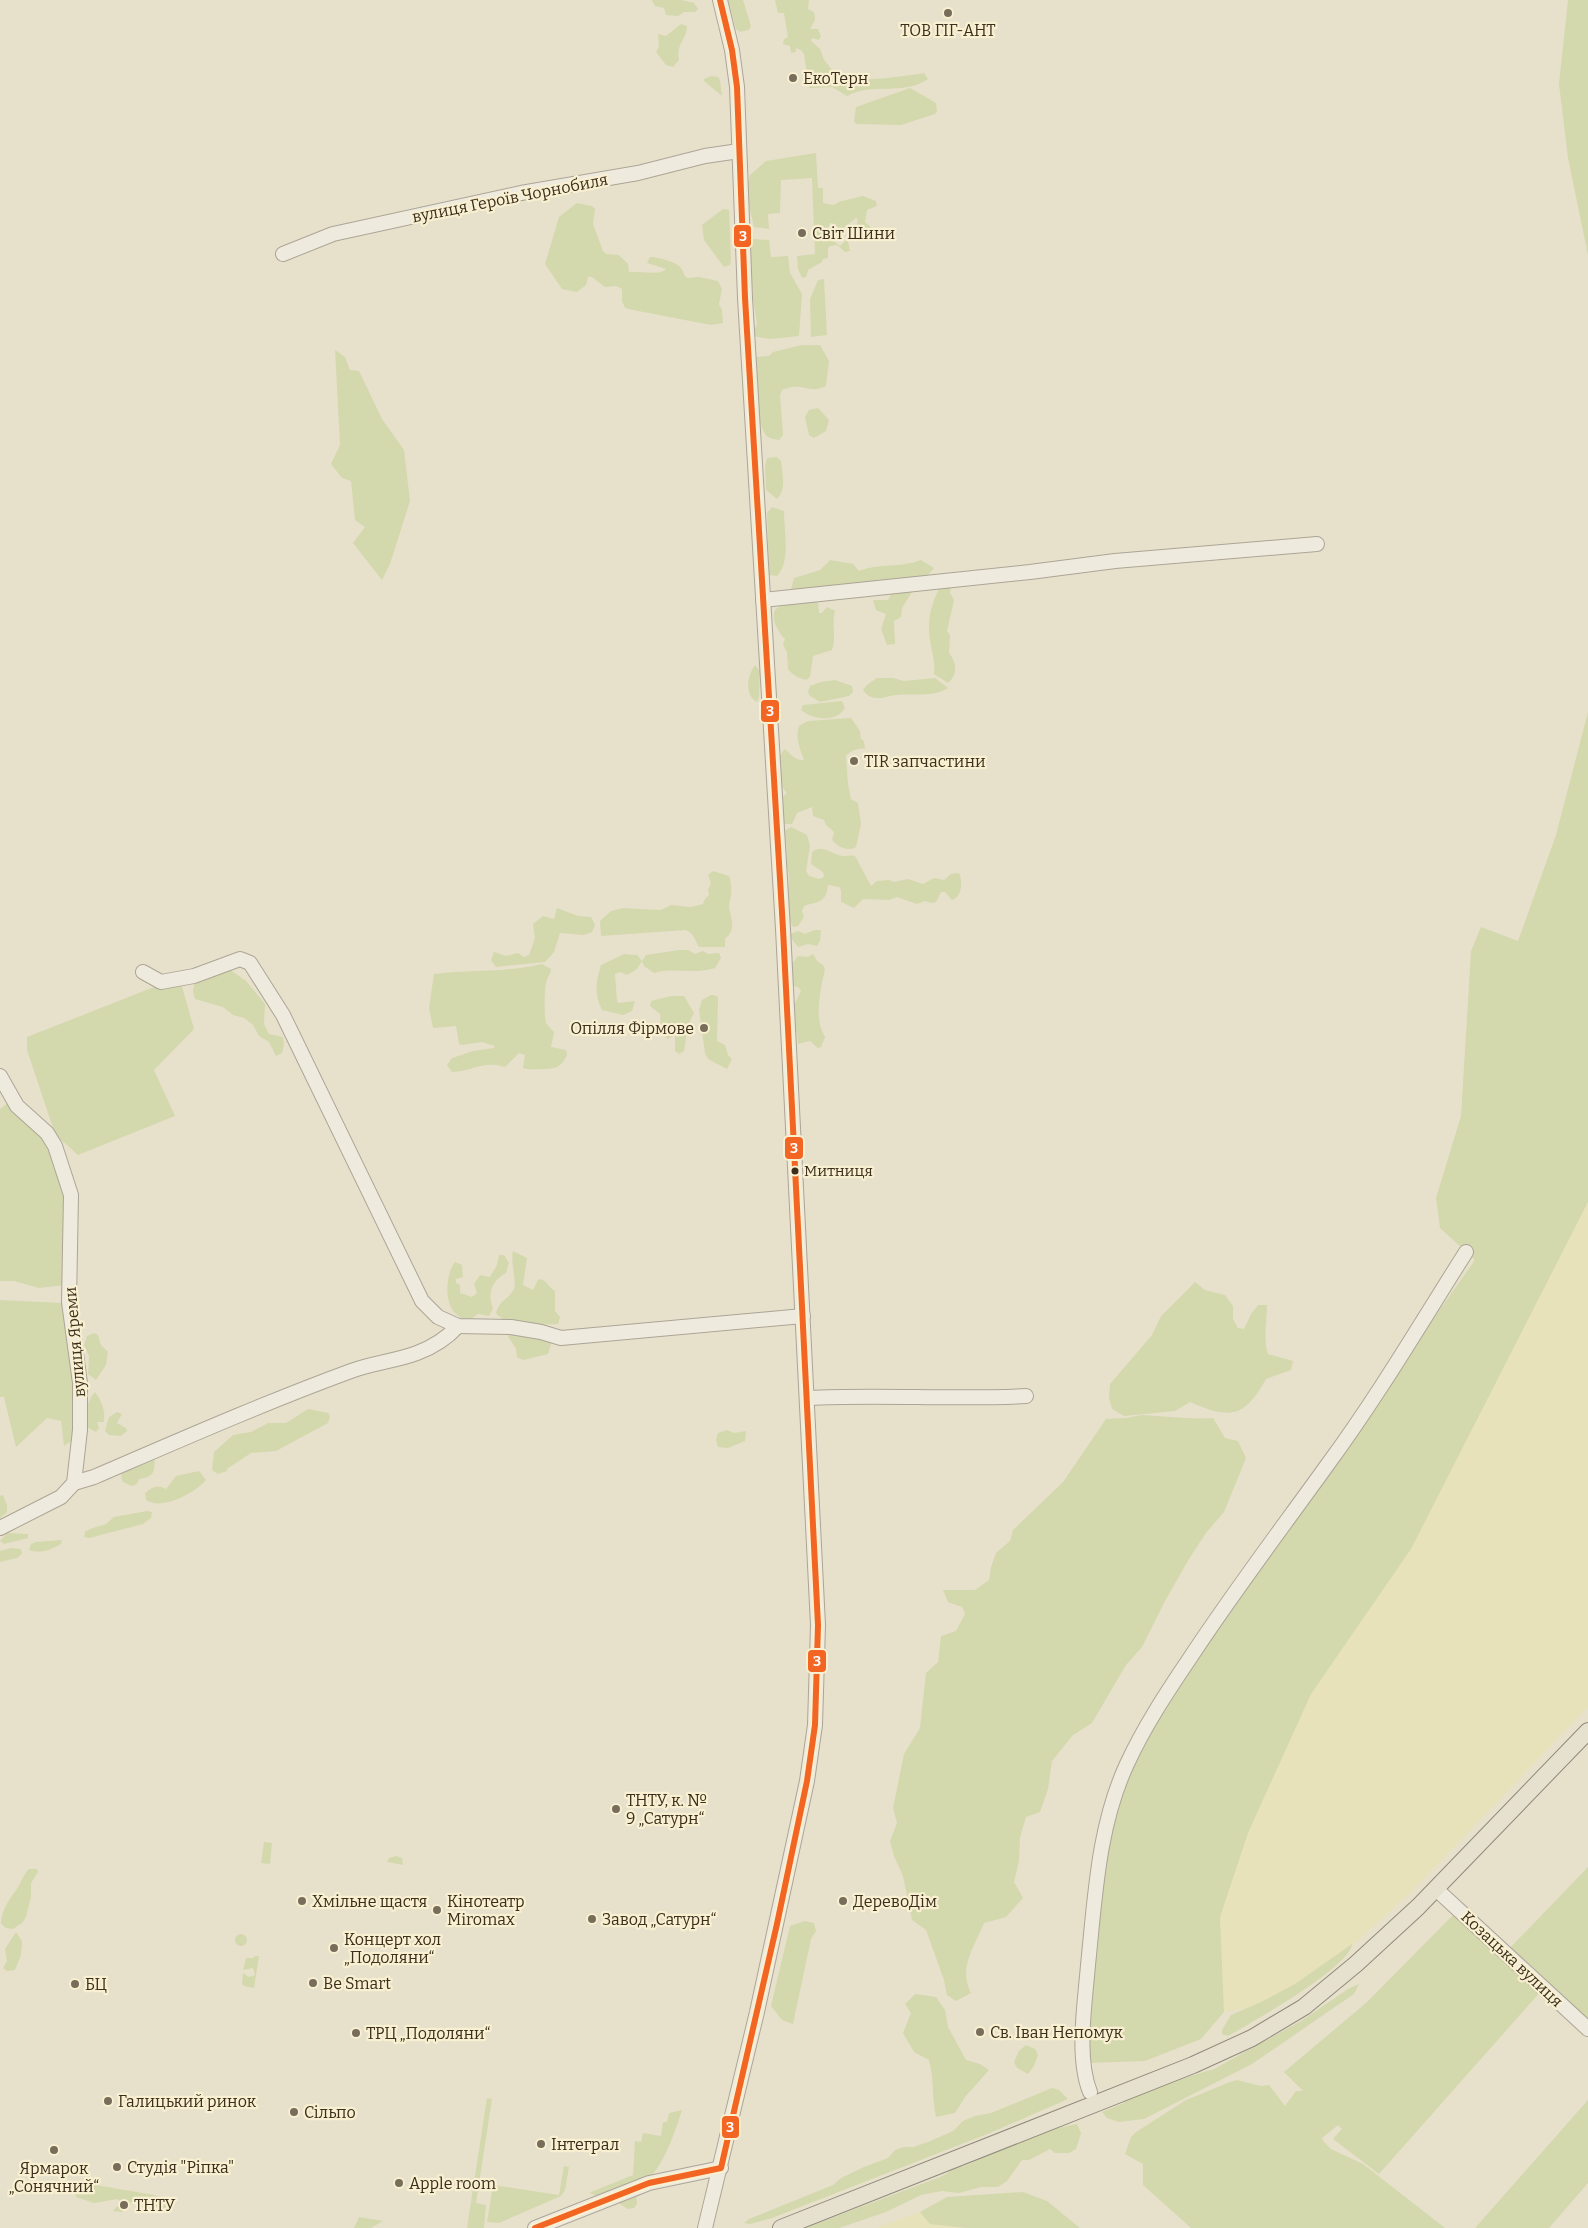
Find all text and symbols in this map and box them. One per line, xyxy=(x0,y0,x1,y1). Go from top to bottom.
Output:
marker: ТОВ ГІГ-АНТ xyxy=(942,7,954,19)
place label: ТОВ ГІГ-АНТ xyxy=(900,21,996,40)
place label: ЕкоТерн xyxy=(803,69,868,88)
marker: ЕкоТерн xyxy=(787,72,799,84)
street label: вулиця Героїв Чорнобиля xyxy=(410,170,610,226)
line badge: 3 xyxy=(733,224,752,248)
place label: Світ Шини xyxy=(812,224,895,243)
marker: Світ Шини xyxy=(796,227,808,239)
text: 3 xyxy=(739,228,747,245)
line badge: 3 xyxy=(760,699,780,723)
text: 3 xyxy=(766,703,774,720)
place label: TIR запчастини xyxy=(864,752,986,771)
marker: TIR запчастини xyxy=(848,755,860,767)
place label: Опілля Фірмове xyxy=(570,1019,694,1038)
marker: Опілля Фірмове xyxy=(698,1022,710,1034)
line badge: 3 xyxy=(784,1136,804,1160)
text: 3 xyxy=(790,1140,798,1157)
place label: Митниця xyxy=(804,1162,873,1180)
marker: Митниця xyxy=(790,1166,800,1176)
street label: вулиця Яреми xyxy=(61,1286,89,1398)
line badge: 3 xyxy=(807,1649,827,1673)
text: 3 xyxy=(813,1653,821,1670)
place label: ТНТУ, к. № 9 „Сатурн“ xyxy=(626,1791,707,1828)
marker: ТНТУ, к. № 9 „Сатурн“ xyxy=(610,1803,622,1815)
place label: Хмільне щастя xyxy=(312,1892,427,1911)
place label: Кінотеатр Miromax xyxy=(447,1892,525,1929)
place label: ДеревоДім xyxy=(853,1892,937,1911)
marker: Хмільне щастя xyxy=(296,1895,308,1907)
marker: ДеревоДім xyxy=(837,1895,849,1907)
marker: Кінотеатр Miromax xyxy=(431,1904,443,1916)
street label: Козацька вулиця xyxy=(1457,1907,1567,2011)
place label: Завод „Сатурн“ xyxy=(602,1910,716,1929)
marker: Завод „Сатурн“ xyxy=(586,1913,598,1925)
place label: Концерт хол „Подоляни“ xyxy=(344,1930,441,1967)
marker: Концерт хол „Подоляни“ xyxy=(328,1942,340,1954)
place label: Be Smart xyxy=(323,1974,391,1993)
place label: БЦ xyxy=(85,1975,107,1994)
marker: Be Smart xyxy=(307,1977,319,1989)
marker: БЦ xyxy=(69,1978,81,1990)
place label: Св. Іван Непомук xyxy=(990,2023,1124,2042)
place label: ТРЦ „Подоляни“ xyxy=(366,2024,490,2043)
marker: Св. Іван Непомук xyxy=(974,2026,986,2038)
marker: ТРЦ „Подоляни“ xyxy=(350,2027,362,2039)
place label: Галицький ринок xyxy=(118,2092,257,2111)
marker: Галицький ринок xyxy=(102,2095,114,2107)
place label: Сільпо xyxy=(304,2103,356,2122)
marker: Сільпо xyxy=(288,2106,300,2118)
line badge: 3 xyxy=(721,2115,740,2139)
text: 3 xyxy=(726,2119,734,2136)
place label: Інтеграл xyxy=(551,2135,619,2154)
marker: Інтеграл xyxy=(535,2138,547,2150)
marker: Ярмарок „Сонячний“ xyxy=(48,2144,60,2156)
place label: Студія "Ріпка" xyxy=(127,2158,234,2177)
place label: Ярмарок „Сонячний“ xyxy=(9,2159,99,2196)
marker: Студія "Ріпка" xyxy=(111,2161,123,2173)
place label: Apple room xyxy=(409,2174,496,2193)
marker: Apple room xyxy=(393,2177,405,2189)
place label: ТНТУ xyxy=(134,2196,175,2215)
marker: ТНТУ xyxy=(118,2199,130,2211)

